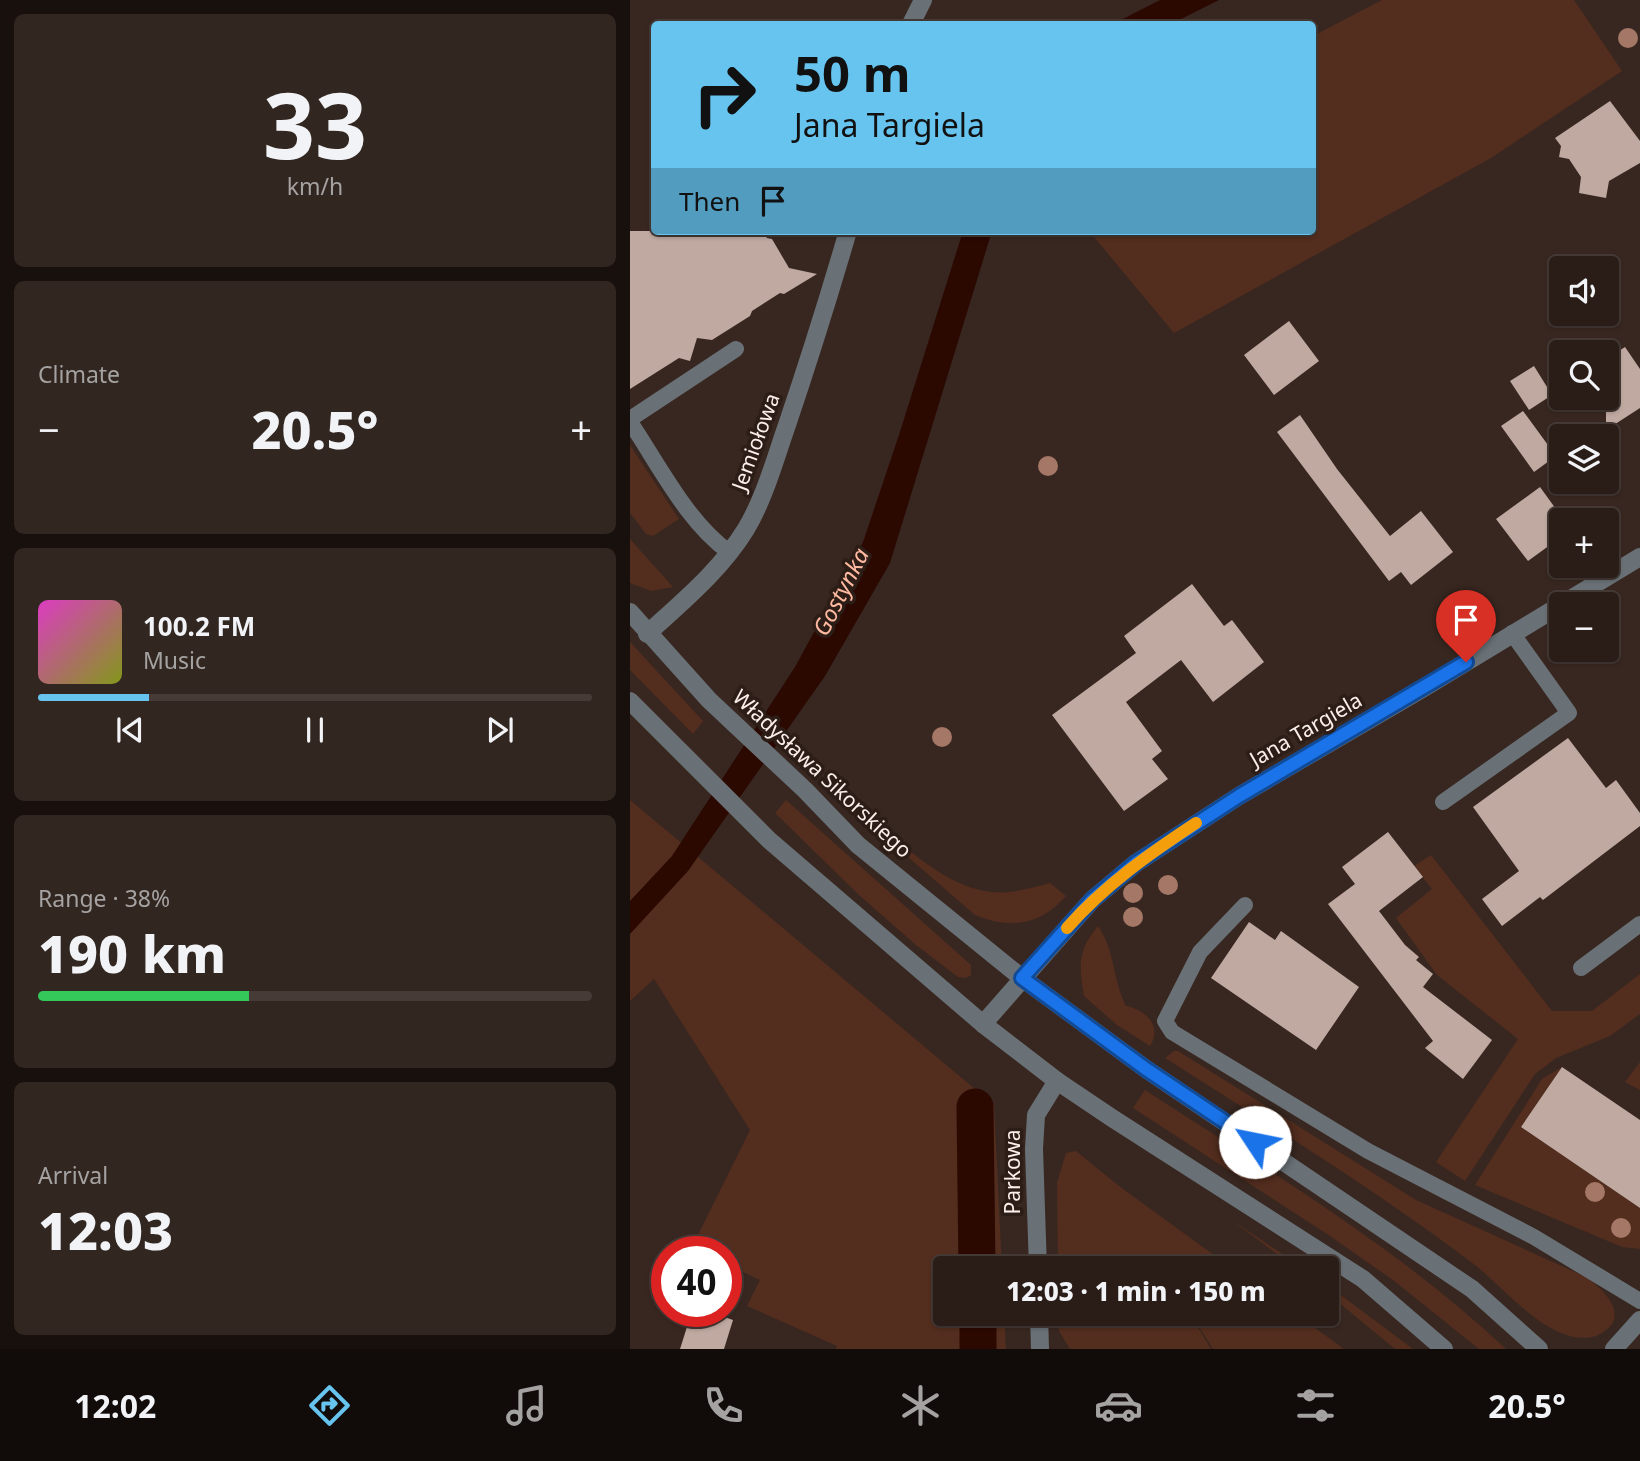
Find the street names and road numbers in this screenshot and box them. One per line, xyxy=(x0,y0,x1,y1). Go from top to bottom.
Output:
street label: Jemiołowa xyxy=(724,389,786,496)
street label: Władysława Sikorskiego xyxy=(727,683,918,864)
street label: Jana Targiela xyxy=(1242,686,1367,774)
street label: Parkowa xyxy=(998,1130,1026,1214)

